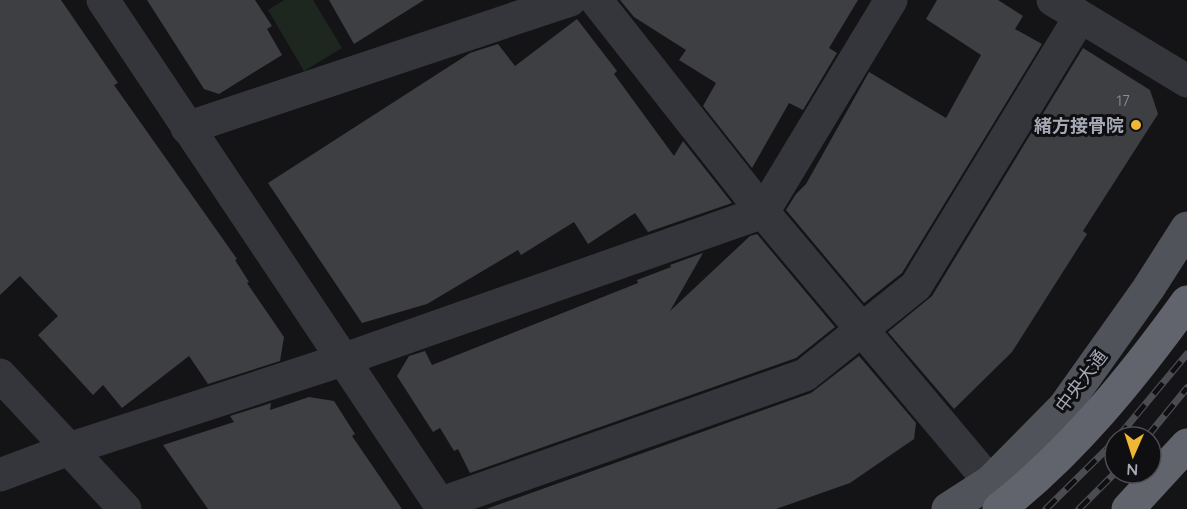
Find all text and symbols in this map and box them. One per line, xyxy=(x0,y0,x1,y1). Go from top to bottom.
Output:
house number: 17 xyxy=(1116,91,1130,110)
place label: 緒方接骨院 xyxy=(1034,114,1124,137)
marker: 緒方接骨院 xyxy=(1129,118,1143,132)
street label: 中央大通 xyxy=(1050,345,1112,417)
north arrow xyxy=(1103,425,1163,485)
text: N xyxy=(1126,460,1139,480)

